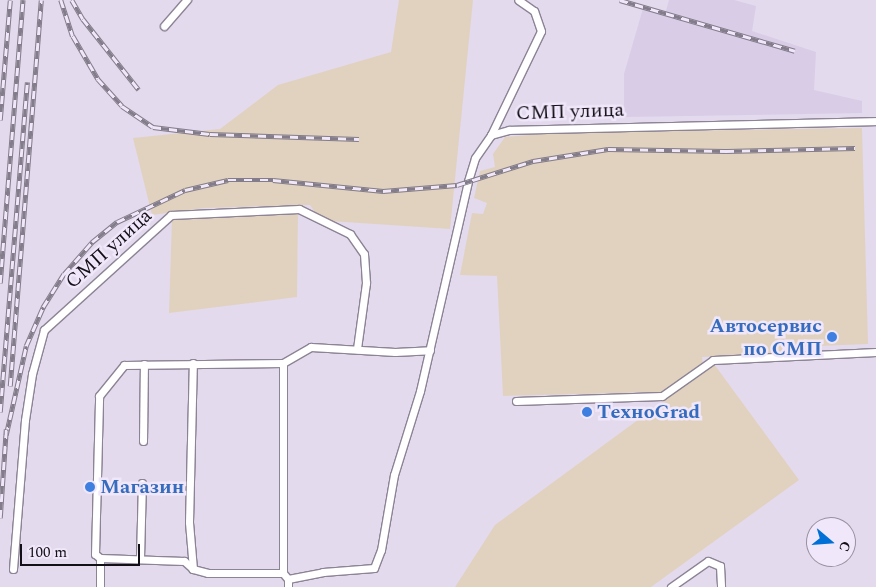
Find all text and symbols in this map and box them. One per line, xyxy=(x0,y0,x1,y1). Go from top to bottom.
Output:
street label: СМП улица xyxy=(516,98,624,126)
street label: СМП улица xyxy=(61,204,157,294)
place label: Автосервис по СМП xyxy=(710,314,822,361)
marker: Автосервис по СМП xyxy=(826,331,838,343)
place label: ТехноGrad xyxy=(597,400,700,424)
marker: ТехноGrad xyxy=(581,406,593,418)
place label: Магазин xyxy=(100,475,184,499)
marker: Магазин xyxy=(84,481,96,493)
north arrow xyxy=(806,517,856,567)
scale bar xyxy=(22,534,142,566)
text: С xyxy=(833,538,856,554)
text: 100 m xyxy=(28,541,67,564)

